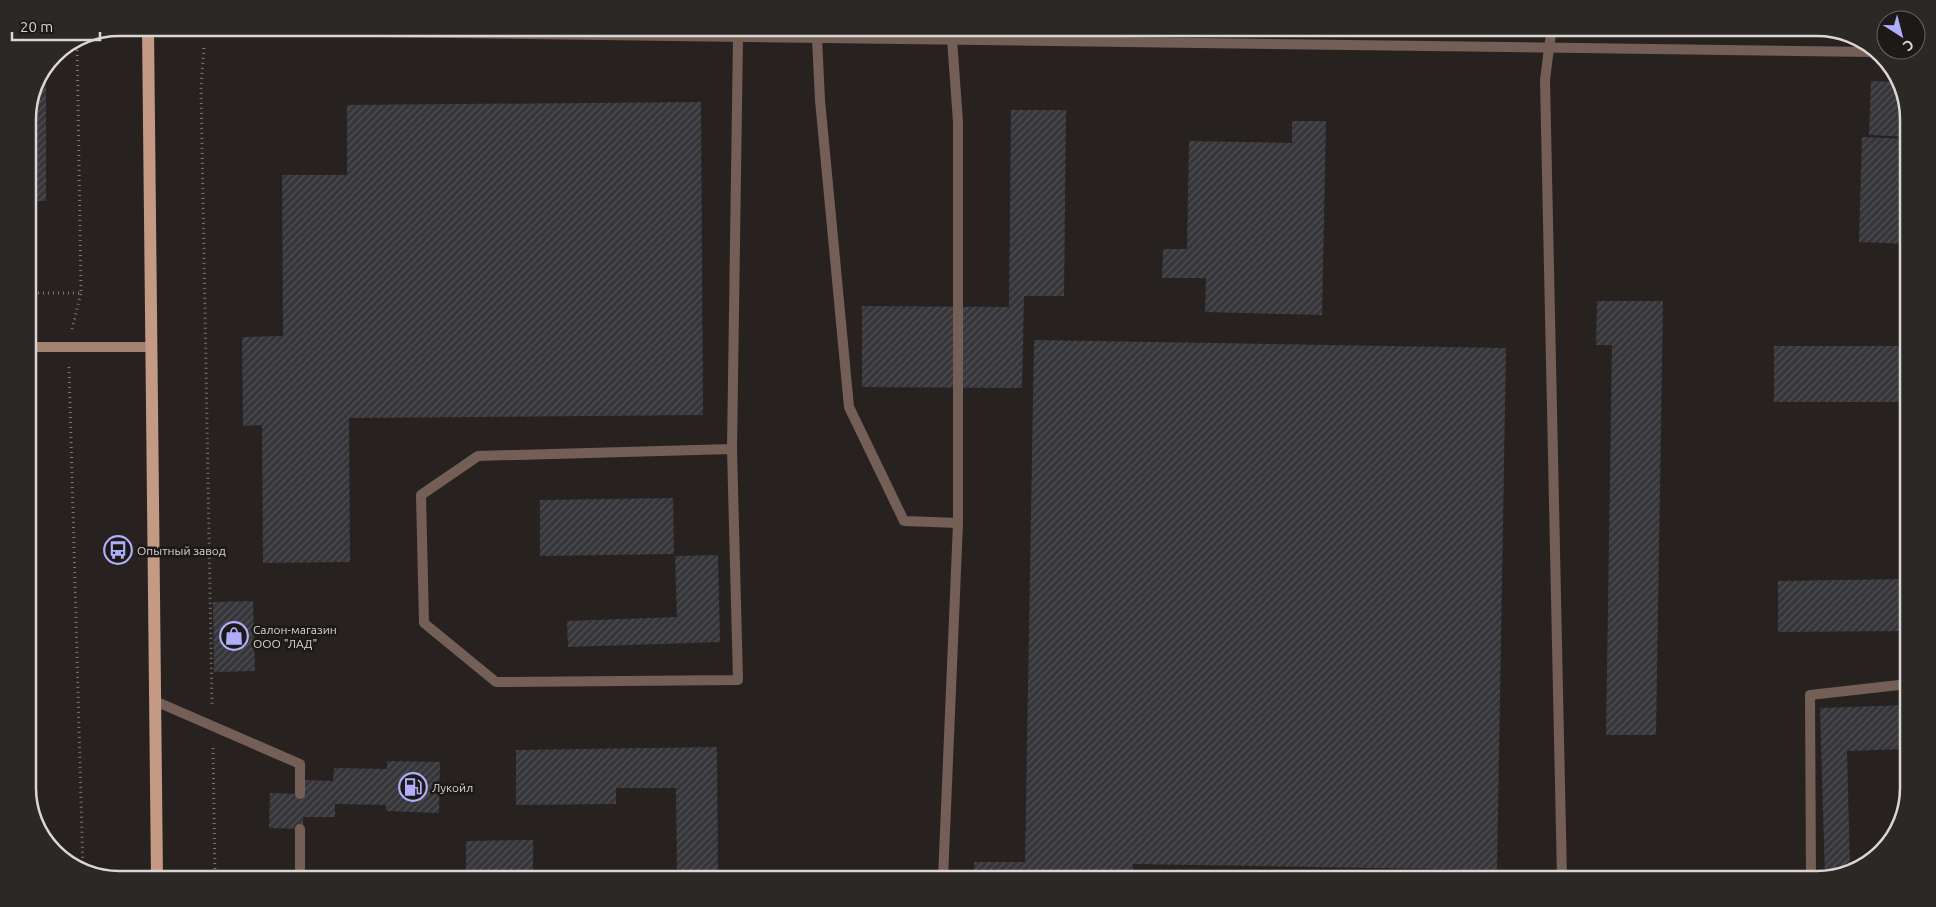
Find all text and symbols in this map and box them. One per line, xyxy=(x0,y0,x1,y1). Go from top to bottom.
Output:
scale bar xyxy=(12,10,100,42)
north arrow xyxy=(1876,10,1926,60)
text: 20 m xyxy=(20,18,53,35)
text: С xyxy=(1900,36,1917,55)
bus stop icon: Опытный завод xyxy=(103,535,133,565)
place label: Опытный завод xyxy=(137,544,226,557)
shop icon: Салон-магазин ООО "ЛАД" xyxy=(219,621,249,651)
place label: Салон-магазин ООО "ЛАД" xyxy=(253,623,337,650)
fuel station icon: Лукойл xyxy=(398,772,428,802)
place label: Лукойл xyxy=(432,781,473,794)

